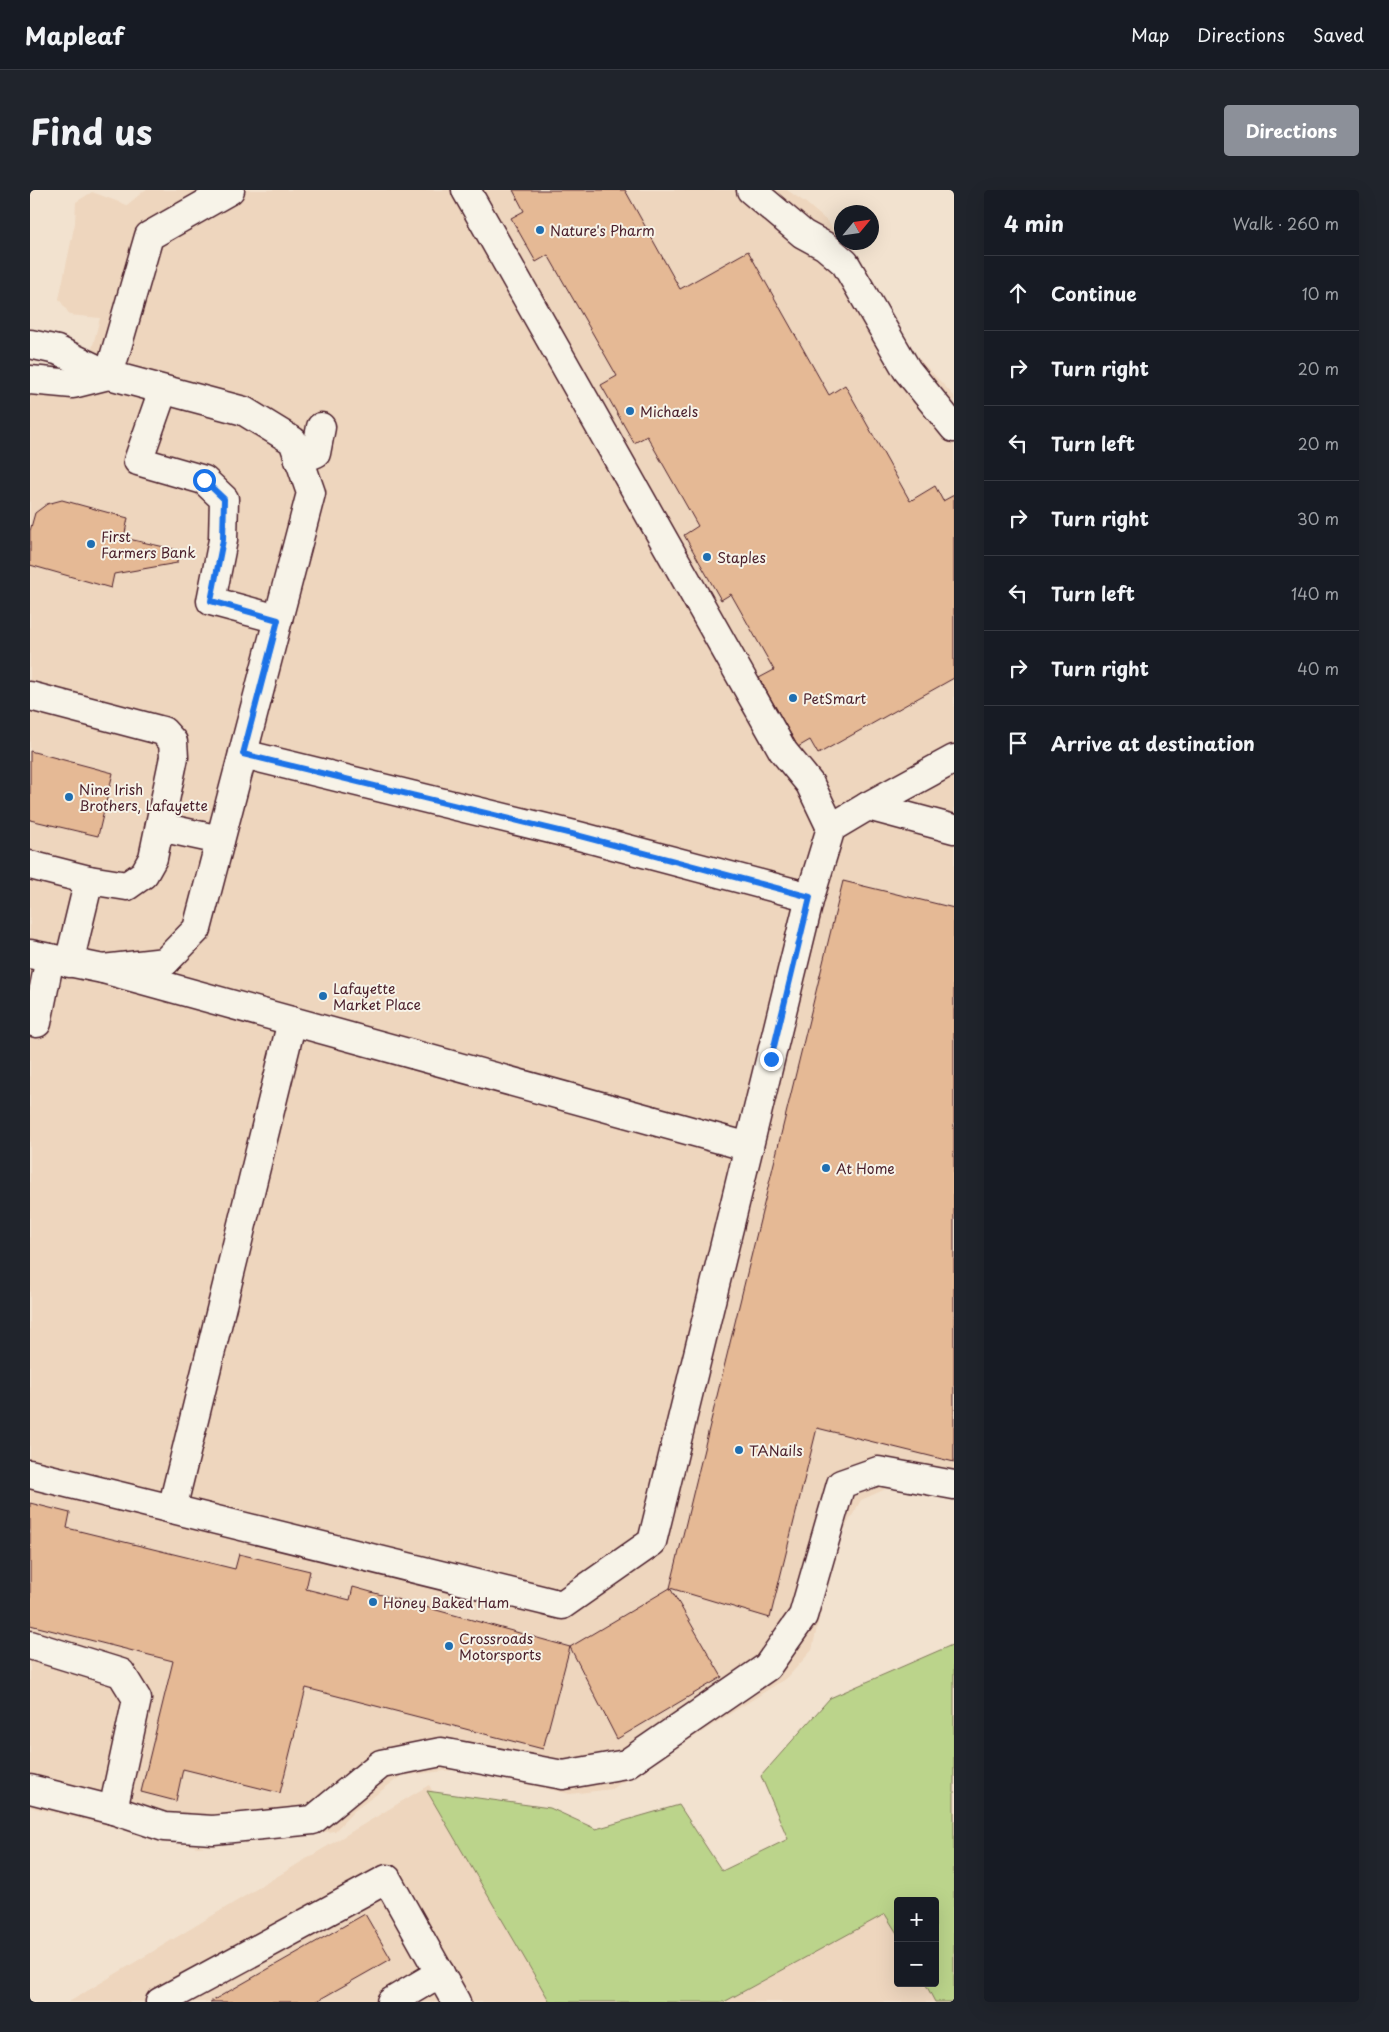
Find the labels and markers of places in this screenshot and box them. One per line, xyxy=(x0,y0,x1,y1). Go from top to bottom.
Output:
place label: Nature's Pharm xyxy=(550,220,655,241)
marker: Nature's Pharm xyxy=(534,224,546,236)
place label: Michaels xyxy=(640,401,698,422)
marker: Michaels xyxy=(624,405,636,417)
place label: First Farmers Bank xyxy=(101,526,196,563)
marker: First Farmers Bank xyxy=(85,538,97,550)
place label: Staples xyxy=(717,547,766,568)
marker: Staples xyxy=(701,551,713,563)
place label: PetSmart xyxy=(803,688,867,709)
marker: PetSmart xyxy=(787,692,799,704)
place label: Nine Irish Brothers, Lafayette xyxy=(79,779,208,816)
marker: Nine Irish Brothers, Lafayette xyxy=(63,791,75,803)
place label: Lafayette Market Place xyxy=(333,978,421,1015)
marker: Lafayette Market Place xyxy=(317,990,329,1002)
place label: At Home xyxy=(836,1158,895,1179)
marker: At Home xyxy=(820,1162,832,1174)
place label: TANails xyxy=(749,1440,803,1461)
marker: TANails xyxy=(733,1444,745,1456)
place label: Honey Baked Ham xyxy=(383,1592,509,1613)
marker: Honey Baked Ham xyxy=(367,1596,379,1608)
place label: Crossroads Motorsports xyxy=(459,1628,542,1665)
marker: Crossroads Motorsports xyxy=(443,1640,455,1652)

